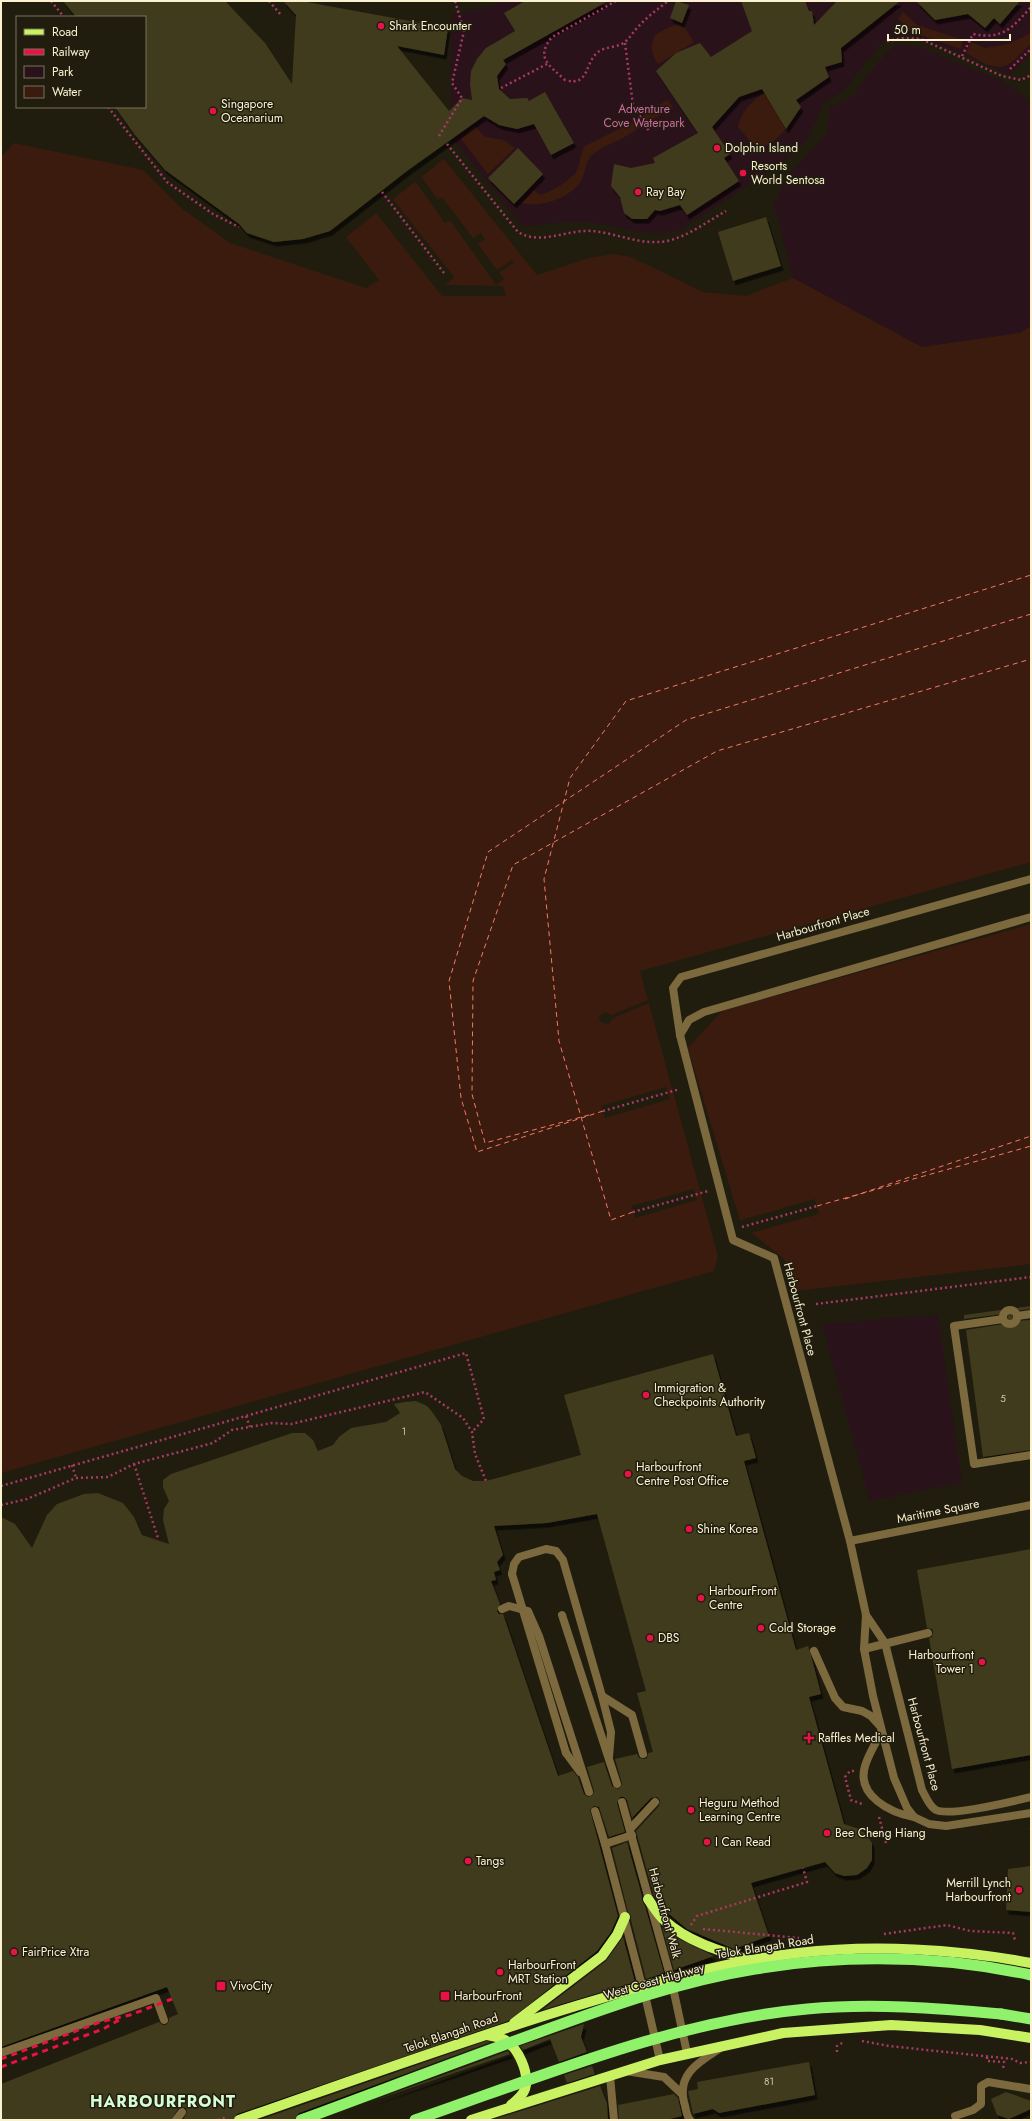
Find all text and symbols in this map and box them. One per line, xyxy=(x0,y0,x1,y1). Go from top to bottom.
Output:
legend xyxy=(16,16,146,108)
scale bar xyxy=(888,16,1010,42)
place label: Shark Encounter xyxy=(389,17,472,35)
marker: Shark Encounter xyxy=(376,21,386,31)
text: 50 m xyxy=(894,21,921,39)
text: Road xyxy=(52,23,78,41)
text: Railway xyxy=(52,43,90,61)
text: Park xyxy=(52,63,74,81)
text: Water xyxy=(52,83,83,101)
place label: Singapore Oceanarium xyxy=(221,95,283,127)
park label: Adventure Cove Waterpark xyxy=(603,100,685,132)
marker: Singapore Oceanarium xyxy=(208,106,218,116)
place label: Dolphin Island xyxy=(725,139,798,157)
marker: Dolphin Island xyxy=(712,143,722,153)
place label: Resorts World Sentosa xyxy=(751,157,825,189)
marker: Resorts World Sentosa xyxy=(738,168,748,178)
place label: Ray Bay xyxy=(646,183,686,201)
marker: Ray Bay xyxy=(633,187,643,197)
street label: Harbourfront Place xyxy=(774,902,872,946)
street label: Harbourfront Place xyxy=(779,1260,821,1358)
place label: Immigration & Checkpoints Authority xyxy=(654,1379,766,1411)
marker: Immigration & Checkpoints Authority xyxy=(641,1390,651,1400)
house number: 5 xyxy=(1000,1391,1006,1406)
house number: 1 xyxy=(402,1424,406,1439)
place label: Harbourfront Centre Post Office xyxy=(636,1458,729,1490)
marker: Harbourfront Centre Post Office xyxy=(623,1469,633,1479)
street label: Maritime Square xyxy=(895,1494,981,1528)
place label: Shine Korea xyxy=(697,1520,758,1538)
marker: Shine Korea xyxy=(684,1524,694,1534)
place label: HarbourFront Centre xyxy=(709,1582,777,1614)
marker: HarbourFront Centre xyxy=(696,1593,706,1603)
place label: Cold Storage xyxy=(769,1619,836,1637)
marker: Cold Storage xyxy=(756,1623,766,1633)
place label: DBS xyxy=(658,1629,680,1647)
marker: DBS xyxy=(645,1633,655,1643)
place label: Harbourfront Tower 1 xyxy=(909,1646,974,1678)
marker: Harbourfront Tower 1 xyxy=(977,1657,987,1667)
street label: Harbourfront Place xyxy=(903,1695,945,1793)
place label: Raffles Medical xyxy=(818,1729,895,1747)
marker: Raffles Medical xyxy=(803,1732,815,1744)
place label: Heguru Method Learning Centre xyxy=(699,1794,780,1826)
marker: Heguru Method Learning Centre xyxy=(686,1805,696,1815)
place label: Bee Cheng Hiang xyxy=(835,1824,926,1842)
marker: Bee Cheng Hiang xyxy=(822,1828,832,1838)
place label: I Can Read xyxy=(715,1833,771,1851)
marker: I Can Read xyxy=(702,1837,712,1847)
place label: Tangs xyxy=(476,1852,504,1870)
marker: Tangs xyxy=(463,1856,473,1866)
street label: Harbourfront Walk xyxy=(644,1866,686,1961)
place label: Merrill Lynch Harbourfront xyxy=(946,1874,1011,1906)
marker: Merrill Lynch Harbourfront xyxy=(1014,1885,1024,1895)
street label: Telok Blangah Road xyxy=(715,1930,815,1964)
place label: FairPrice Xtra xyxy=(22,1943,89,1961)
marker: FairPrice Xtra xyxy=(9,1947,19,1957)
place label: HarbourFront MRT Station xyxy=(508,1956,576,1988)
street label: West Coast Highway xyxy=(601,1958,707,2004)
marker: HarbourFront MRT Station xyxy=(495,1967,505,1977)
place label: VivoCity xyxy=(230,1977,273,1995)
marker: VivoCity xyxy=(215,1980,227,1992)
place label: HarbourFront xyxy=(454,1987,522,2005)
marker: HarbourFront xyxy=(439,1990,451,2002)
street label: Telok Blangah Road xyxy=(401,2008,501,2058)
house number: 81 xyxy=(764,2074,774,2089)
district label: HARBOURFRONT xyxy=(90,2090,236,2113)

